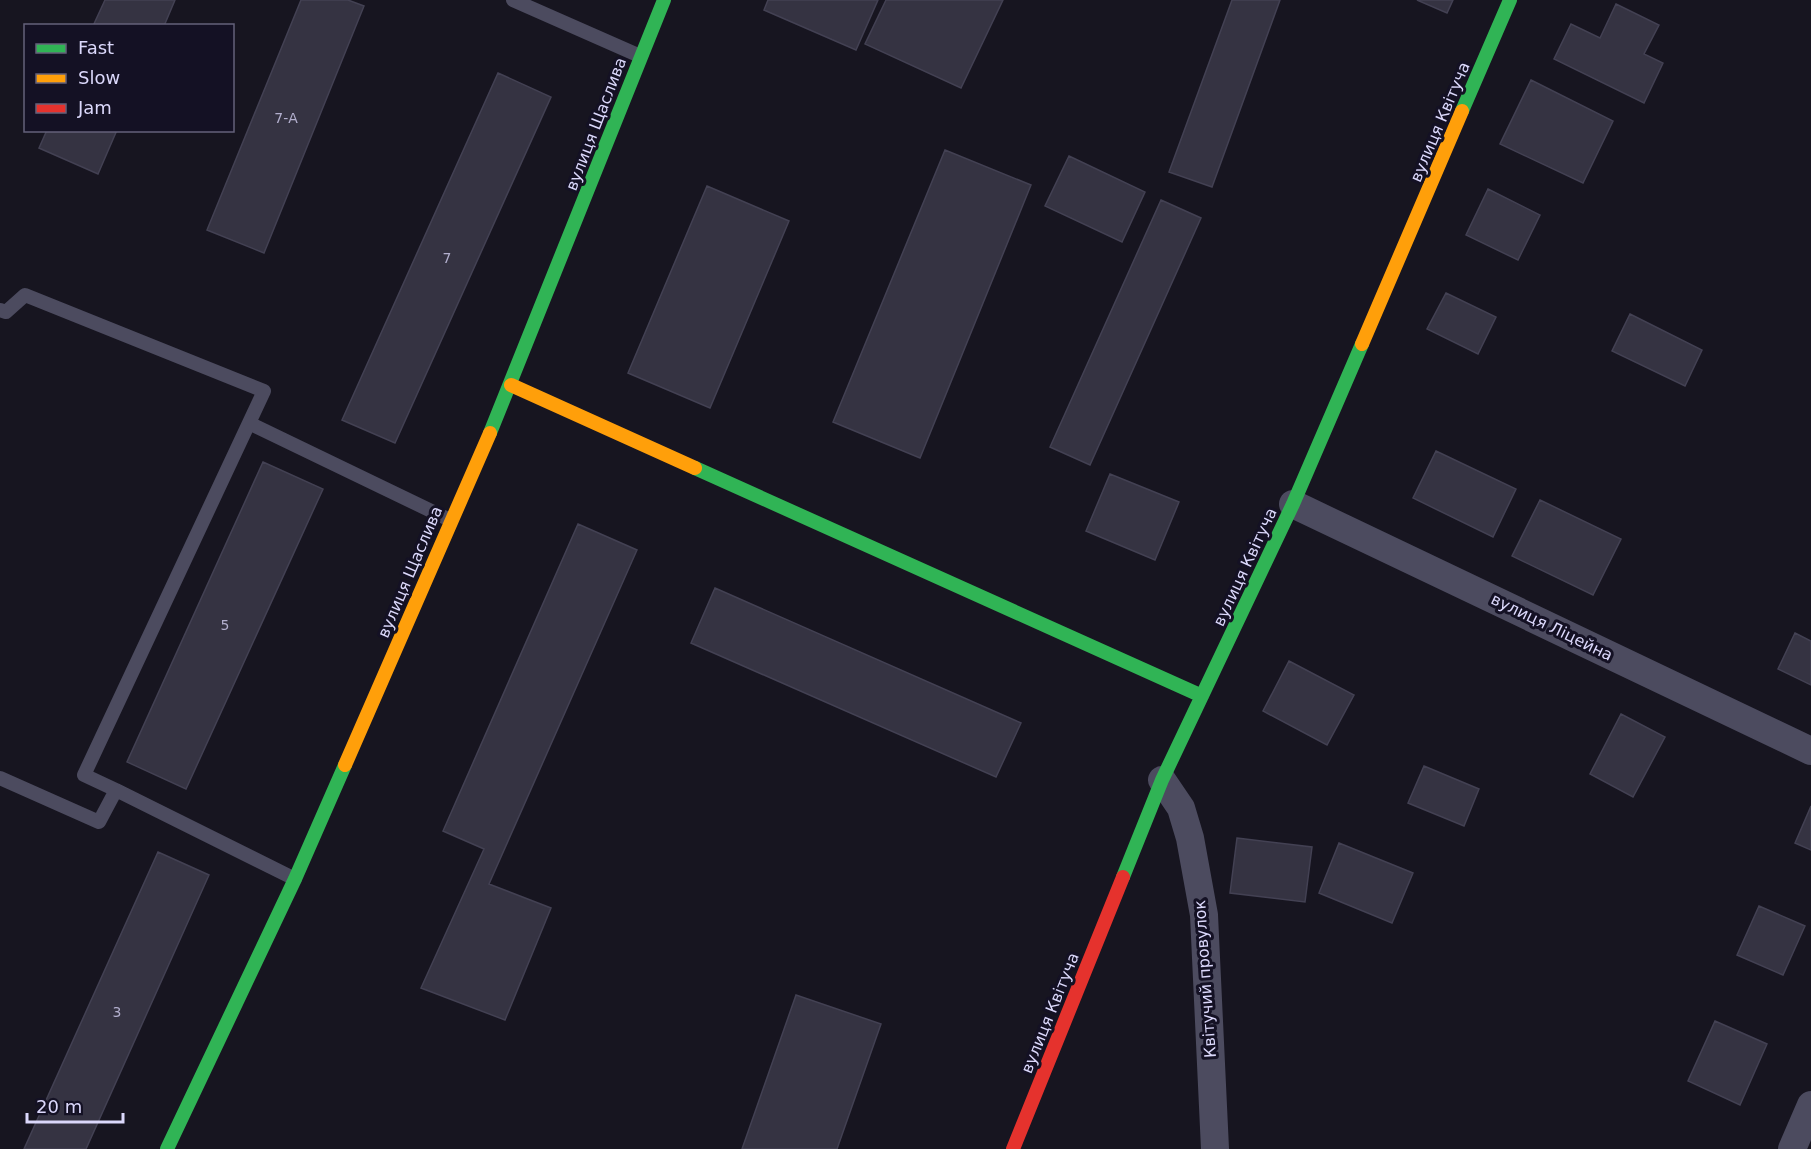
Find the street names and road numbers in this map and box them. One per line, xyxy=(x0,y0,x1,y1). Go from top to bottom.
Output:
street label: вулиця Щаслива xyxy=(562,55,630,193)
street label: вулиця Квітуча xyxy=(1406,59,1474,185)
street label: вулиця Щаслива xyxy=(374,503,446,641)
street label: вулиця Квітуча xyxy=(1209,505,1281,629)
street label: вулиця Ліцейна xyxy=(1488,589,1616,665)
street label: Квітучий провулок xyxy=(1190,899,1220,1059)
street label: вулиця Квітуча xyxy=(1017,950,1083,1076)

